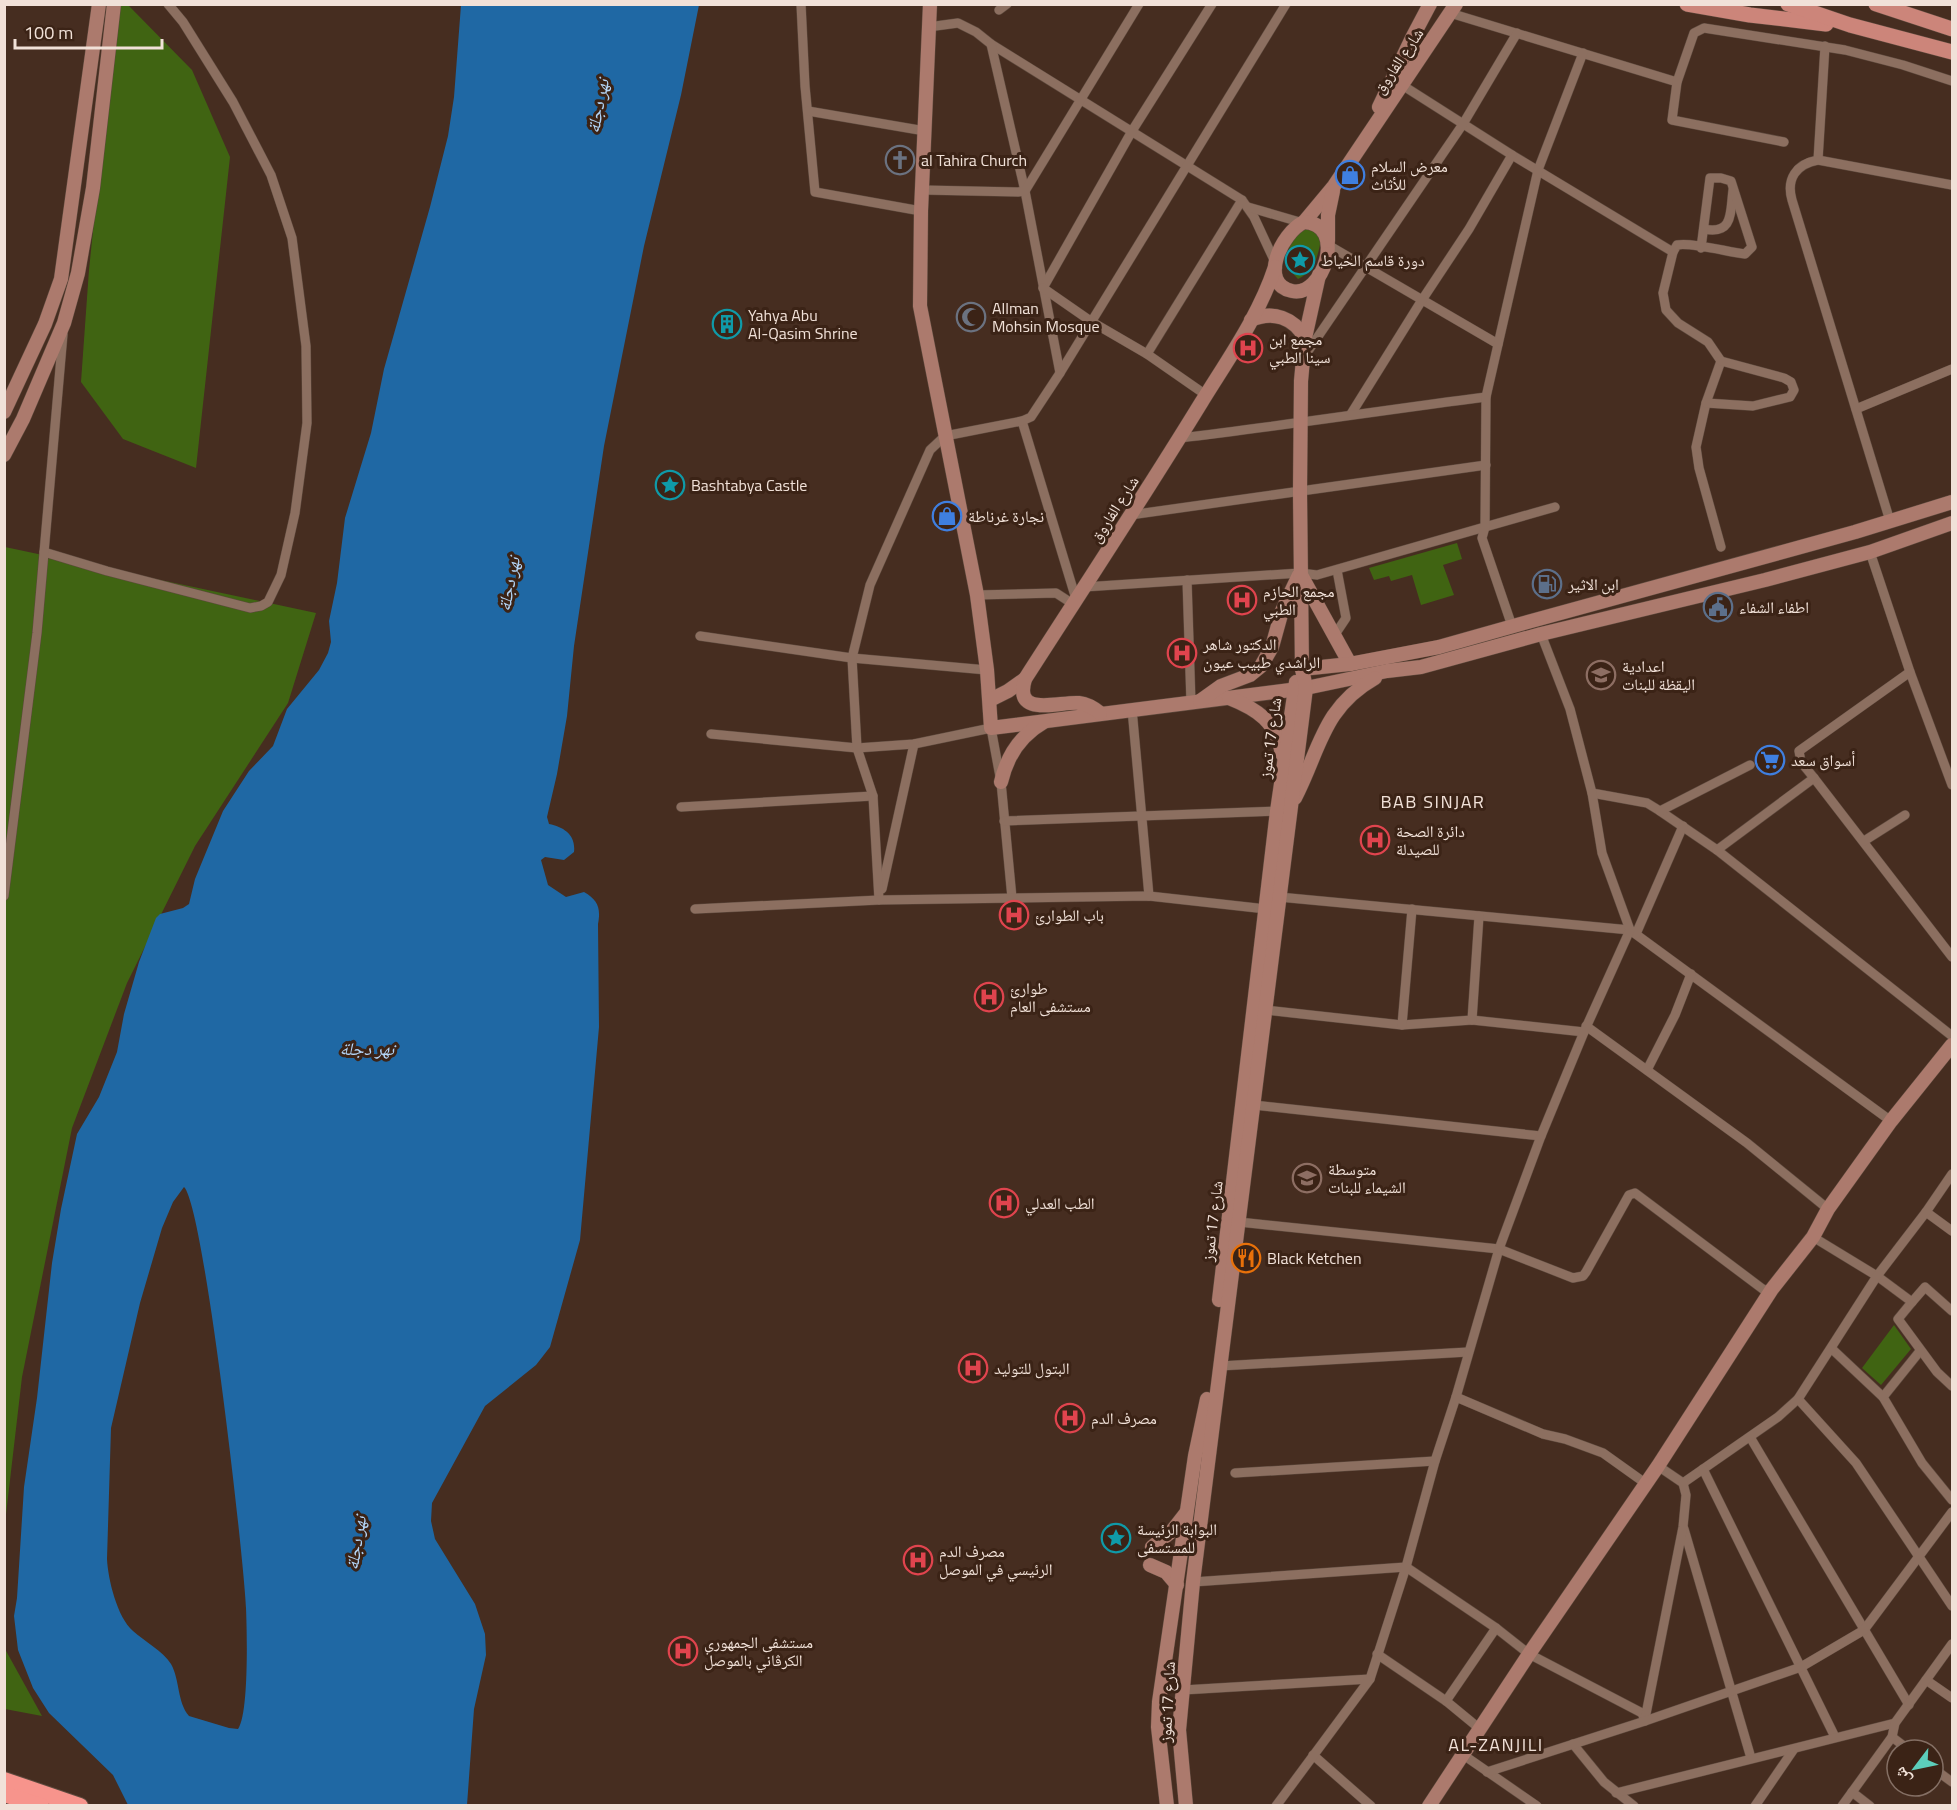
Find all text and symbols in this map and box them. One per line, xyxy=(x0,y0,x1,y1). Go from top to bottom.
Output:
scale bar xyxy=(15,12,162,50)
text: 100 m xyxy=(24,19,73,46)
street label: شارع الفاروق xyxy=(1367,23,1429,99)
water label: نهر دجلة xyxy=(579,73,617,135)
church icon: al Tahira Church xyxy=(884,144,916,176)
place label: al Tahira Church xyxy=(921,148,1027,172)
place label: معرض السلام للأثاث xyxy=(1371,154,1448,196)
shop icon: معرض السلام للأثاث xyxy=(1334,159,1366,191)
place icon: دورة قاسم الخياط xyxy=(1284,244,1316,276)
place label: دورة قاسم الخياط xyxy=(1321,248,1425,272)
place label: Allman Mohsin Mosque xyxy=(992,296,1100,338)
mosque icon: Allman Mohsin Mosque xyxy=(955,301,987,333)
place label: Yahya Abu Al-Qasim Shrine xyxy=(748,303,858,345)
building icon: Yahya Abu Al-Qasim Shrine xyxy=(711,308,743,340)
place label: مجمع ابن سينا الطبي xyxy=(1269,327,1330,370)
hospital icon: مجمع ابن سينا الطبي xyxy=(1232,332,1264,364)
place icon: Bashtabya Castle xyxy=(654,469,686,501)
street label: شارع الفاروق xyxy=(1083,471,1145,547)
place label: Bashtabya Castle xyxy=(691,473,807,497)
shop icon: نجارة غرناطة xyxy=(931,500,963,532)
place label: نجارة غرناطة xyxy=(968,504,1044,528)
water label: نهر دجلة xyxy=(490,551,528,613)
fuel station icon: ابن الاثير xyxy=(1531,568,1563,600)
place label: ابن الاثير xyxy=(1567,572,1619,596)
place label: مجمع الحازم الطبي xyxy=(1263,579,1335,622)
hospital icon: مجمع الحازم الطبي xyxy=(1226,584,1258,616)
public building icon: اطفاء الشفاء xyxy=(1702,591,1734,623)
place label: اطفاء الشفاء xyxy=(1739,595,1809,619)
place label: الدكتور شاهر الراشدي طبيب عيون xyxy=(1202,632,1320,675)
hospital icon: الدكتور شاهر الراشدي طبيب عيون xyxy=(1166,637,1198,669)
place label: اعدادية اليقظة للبنات xyxy=(1622,654,1695,696)
school or university icon: اعدادية اليقظة للبنات xyxy=(1585,659,1617,691)
street label: شارع 17 تموز xyxy=(1252,696,1288,781)
supermarket icon: أسواق سعد xyxy=(1754,744,1786,776)
place label: أسواق سعد xyxy=(1791,748,1855,772)
district label: BAB SINJAR xyxy=(1381,788,1485,815)
place label: دائرة الصحة للصيدلة xyxy=(1396,819,1465,861)
hospital icon: دائرة الصحة للصيدلة xyxy=(1359,824,1391,856)
hospital icon: باب الطوارئ xyxy=(998,899,1030,931)
place label: باب الطوارئ xyxy=(1035,903,1104,927)
place label: طوارئ مستشفى العام xyxy=(1010,976,1091,1018)
hospital icon: طوارئ مستشفى العام xyxy=(973,981,1005,1013)
water label: نهر دجلة xyxy=(340,1035,397,1062)
place label: متوسطة الشيماء للبنات xyxy=(1328,1157,1406,1199)
school or university icon: متوسطة الشيماء للبنات xyxy=(1291,1162,1323,1194)
street label: شارع 17 تموز xyxy=(1195,1179,1229,1264)
hospital icon: الطب العدلي xyxy=(988,1187,1020,1219)
place label: الطب العدلي xyxy=(1025,1191,1095,1216)
restaurant icon: Black Ketchen xyxy=(1230,1242,1262,1274)
place label: Black Ketchen xyxy=(1267,1246,1361,1270)
hospital icon: البتول للتوليد xyxy=(957,1352,989,1384)
place label: البتول للتوليد xyxy=(994,1356,1069,1380)
hospital icon: مصرف الدم xyxy=(1054,1402,1086,1434)
place label: مصرف الدم xyxy=(1091,1406,1157,1430)
water label: نهر دجلة xyxy=(338,1511,374,1572)
place label: البوابة الرئيسة للمستسفى xyxy=(1137,1517,1217,1559)
place icon: البوابة الرئيسة للمستسفى xyxy=(1100,1522,1132,1554)
place label: مصرف الدم الرئيسي في الموصل xyxy=(939,1539,1053,1582)
hospital icon: مصرف الدم الرئيسي في الموصل xyxy=(902,1544,934,1576)
place label: مستشفى الجمهوري الكرڤاني بالموصل xyxy=(704,1630,813,1673)
hospital icon: مستشفى الجمهوري الكرڤاني بالموصل xyxy=(667,1635,699,1667)
street label: شارع 17 تموز xyxy=(1153,1661,1181,1744)
district label: AL-ZANJILI xyxy=(1448,1731,1544,1758)
north arrow xyxy=(1885,1738,1945,1798)
text: ش xyxy=(1888,1762,1917,1790)

